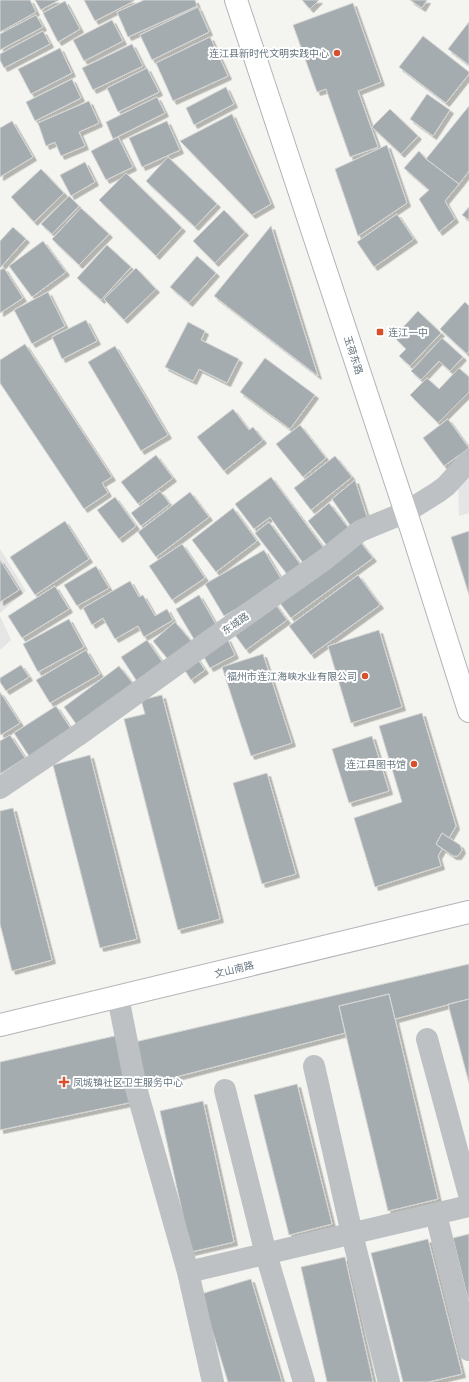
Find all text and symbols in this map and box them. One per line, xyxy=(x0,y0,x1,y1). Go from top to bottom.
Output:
place label: 连江县新时代文明实践中心 xyxy=(209,47,329,59)
marker: 连江县新时代文明实践中心 xyxy=(332,48,342,58)
place label: 连江一中 xyxy=(388,326,428,338)
marker: 连江一中 xyxy=(375,327,385,337)
street label: 玉荷东路 xyxy=(342,334,366,376)
street label: 东城路 xyxy=(219,609,251,637)
place label: 福州市连江海峡水业有限公司 xyxy=(227,670,357,682)
marker: 福州市连江海峡水业有限公司 xyxy=(360,671,370,681)
place label: 连江县图书馆 xyxy=(346,758,406,770)
marker: 连江县图书馆 xyxy=(409,759,419,769)
street label: 文山南路 xyxy=(213,958,255,980)
marker: 凤城镇社区卫生服务中心 xyxy=(58,1076,70,1088)
place label: 凤城镇社区卫生服务中心 xyxy=(73,1076,183,1088)

